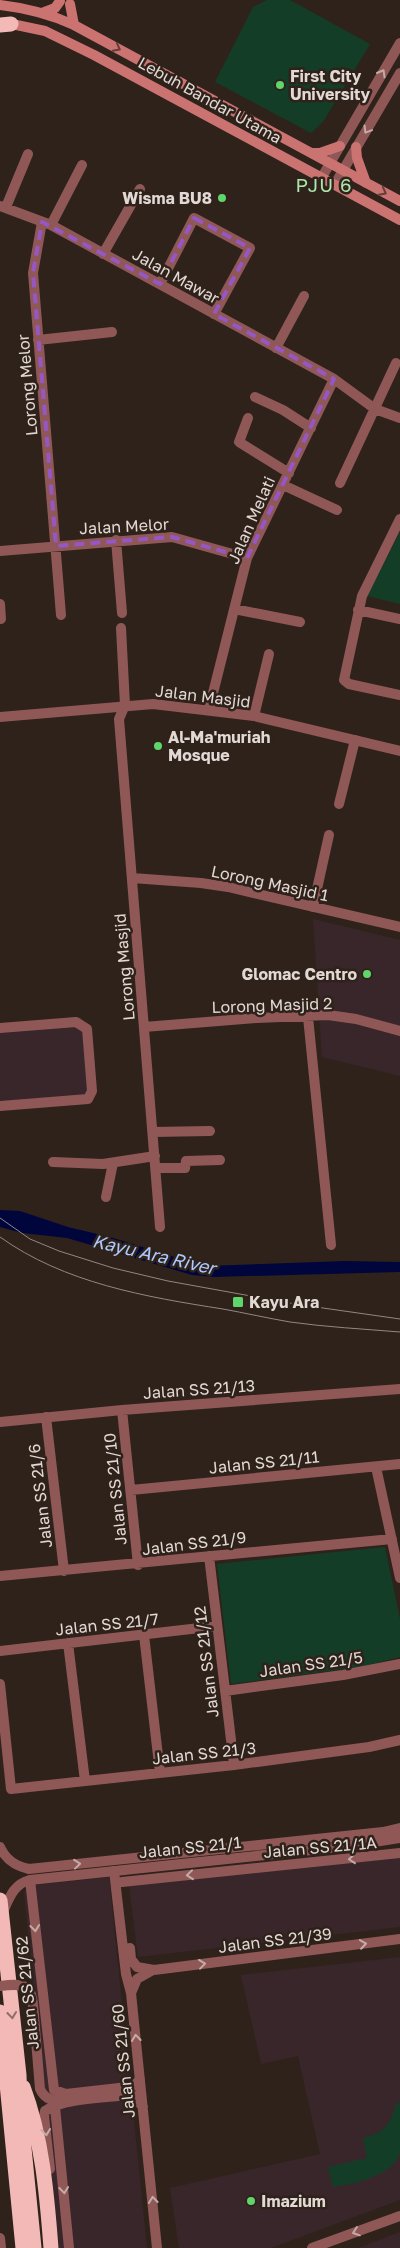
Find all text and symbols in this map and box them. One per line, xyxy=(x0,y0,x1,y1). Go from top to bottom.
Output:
one-way arrow xyxy=(111,42,120,52)
street label: Lebuh Bandar Utama xyxy=(135,52,285,148)
place label: First City University xyxy=(290,66,371,104)
one-way arrow xyxy=(376,70,386,79)
marker: First City University xyxy=(274,79,286,91)
one-way arrow xyxy=(363,124,373,133)
district label: PJU 6 xyxy=(296,173,352,196)
one-way arrow xyxy=(378,186,387,196)
place label: Wisma BU8 xyxy=(122,188,212,208)
marker: Wisma BU8 xyxy=(216,192,228,204)
street label: Jalan Mawar xyxy=(129,244,223,308)
street label: Lorong Melor xyxy=(13,333,41,437)
street label: Jalan Melati xyxy=(223,473,279,567)
street label: Jalan Melor xyxy=(79,514,169,538)
street label: Jalan Masjid xyxy=(154,680,252,712)
place label: Al-Ma'muriah Mosque xyxy=(168,727,270,765)
marker: Al-Ma'muriah Mosque xyxy=(152,740,164,752)
street label: Lorong Masjid 1 xyxy=(210,861,331,905)
street label: Lorong Masjid xyxy=(109,913,139,1021)
place label: Glomac Centro xyxy=(241,964,357,984)
marker: Glomac Centro xyxy=(361,968,373,980)
street label: Lorong Masjid 2 xyxy=(211,993,333,1017)
water label: Kayu Ara River xyxy=(91,1229,221,1280)
place label: Kayu Ara xyxy=(249,1292,319,1312)
marker: Kayu Ara xyxy=(231,1295,245,1309)
street label: Jalan SS 21/13 xyxy=(142,1375,256,1403)
street label: Jalan SS 21/10 xyxy=(99,1432,131,1546)
street label: Jalan SS 21/6 xyxy=(24,1443,56,1549)
street label: Jalan SS 21/11 xyxy=(208,1446,320,1478)
street label: Jalan SS 21/9 xyxy=(141,1527,247,1559)
street label: Jalan SS 21/12 xyxy=(189,1605,223,1719)
street label: Jalan SS 21/7 xyxy=(54,1609,160,1639)
street label: Jalan SS 21/5 xyxy=(258,1647,364,1681)
street label: Jalan SS 21/3 xyxy=(151,1738,257,1768)
street label: Jalan SS 21/1 xyxy=(138,1832,242,1862)
street label: Jalan SS 21/1A xyxy=(263,1832,378,1862)
one-way arrow xyxy=(347,1854,355,1865)
one-way arrow xyxy=(73,1859,81,1870)
one-way arrow xyxy=(186,1869,194,1880)
street label: Jalan SS 21/39 xyxy=(217,1923,333,1957)
one-way arrow xyxy=(29,1924,40,1932)
street label: Jalan SS 21/62 xyxy=(11,1935,43,2051)
one-way arrow xyxy=(360,1939,368,1950)
one-way arrow xyxy=(198,1959,206,1970)
street label: Jalan SS 21/60 xyxy=(107,2003,139,2119)
one-way arrow xyxy=(6,2012,17,2020)
one-way arrow xyxy=(131,2034,142,2042)
one-way arrow xyxy=(40,2129,51,2137)
one-way arrow xyxy=(58,2186,69,2194)
place label: Imazium xyxy=(261,2191,326,2211)
one-way arrow xyxy=(147,2195,158,2203)
marker: Imazium xyxy=(245,2195,257,2207)
one-way arrow xyxy=(352,2226,360,2236)

